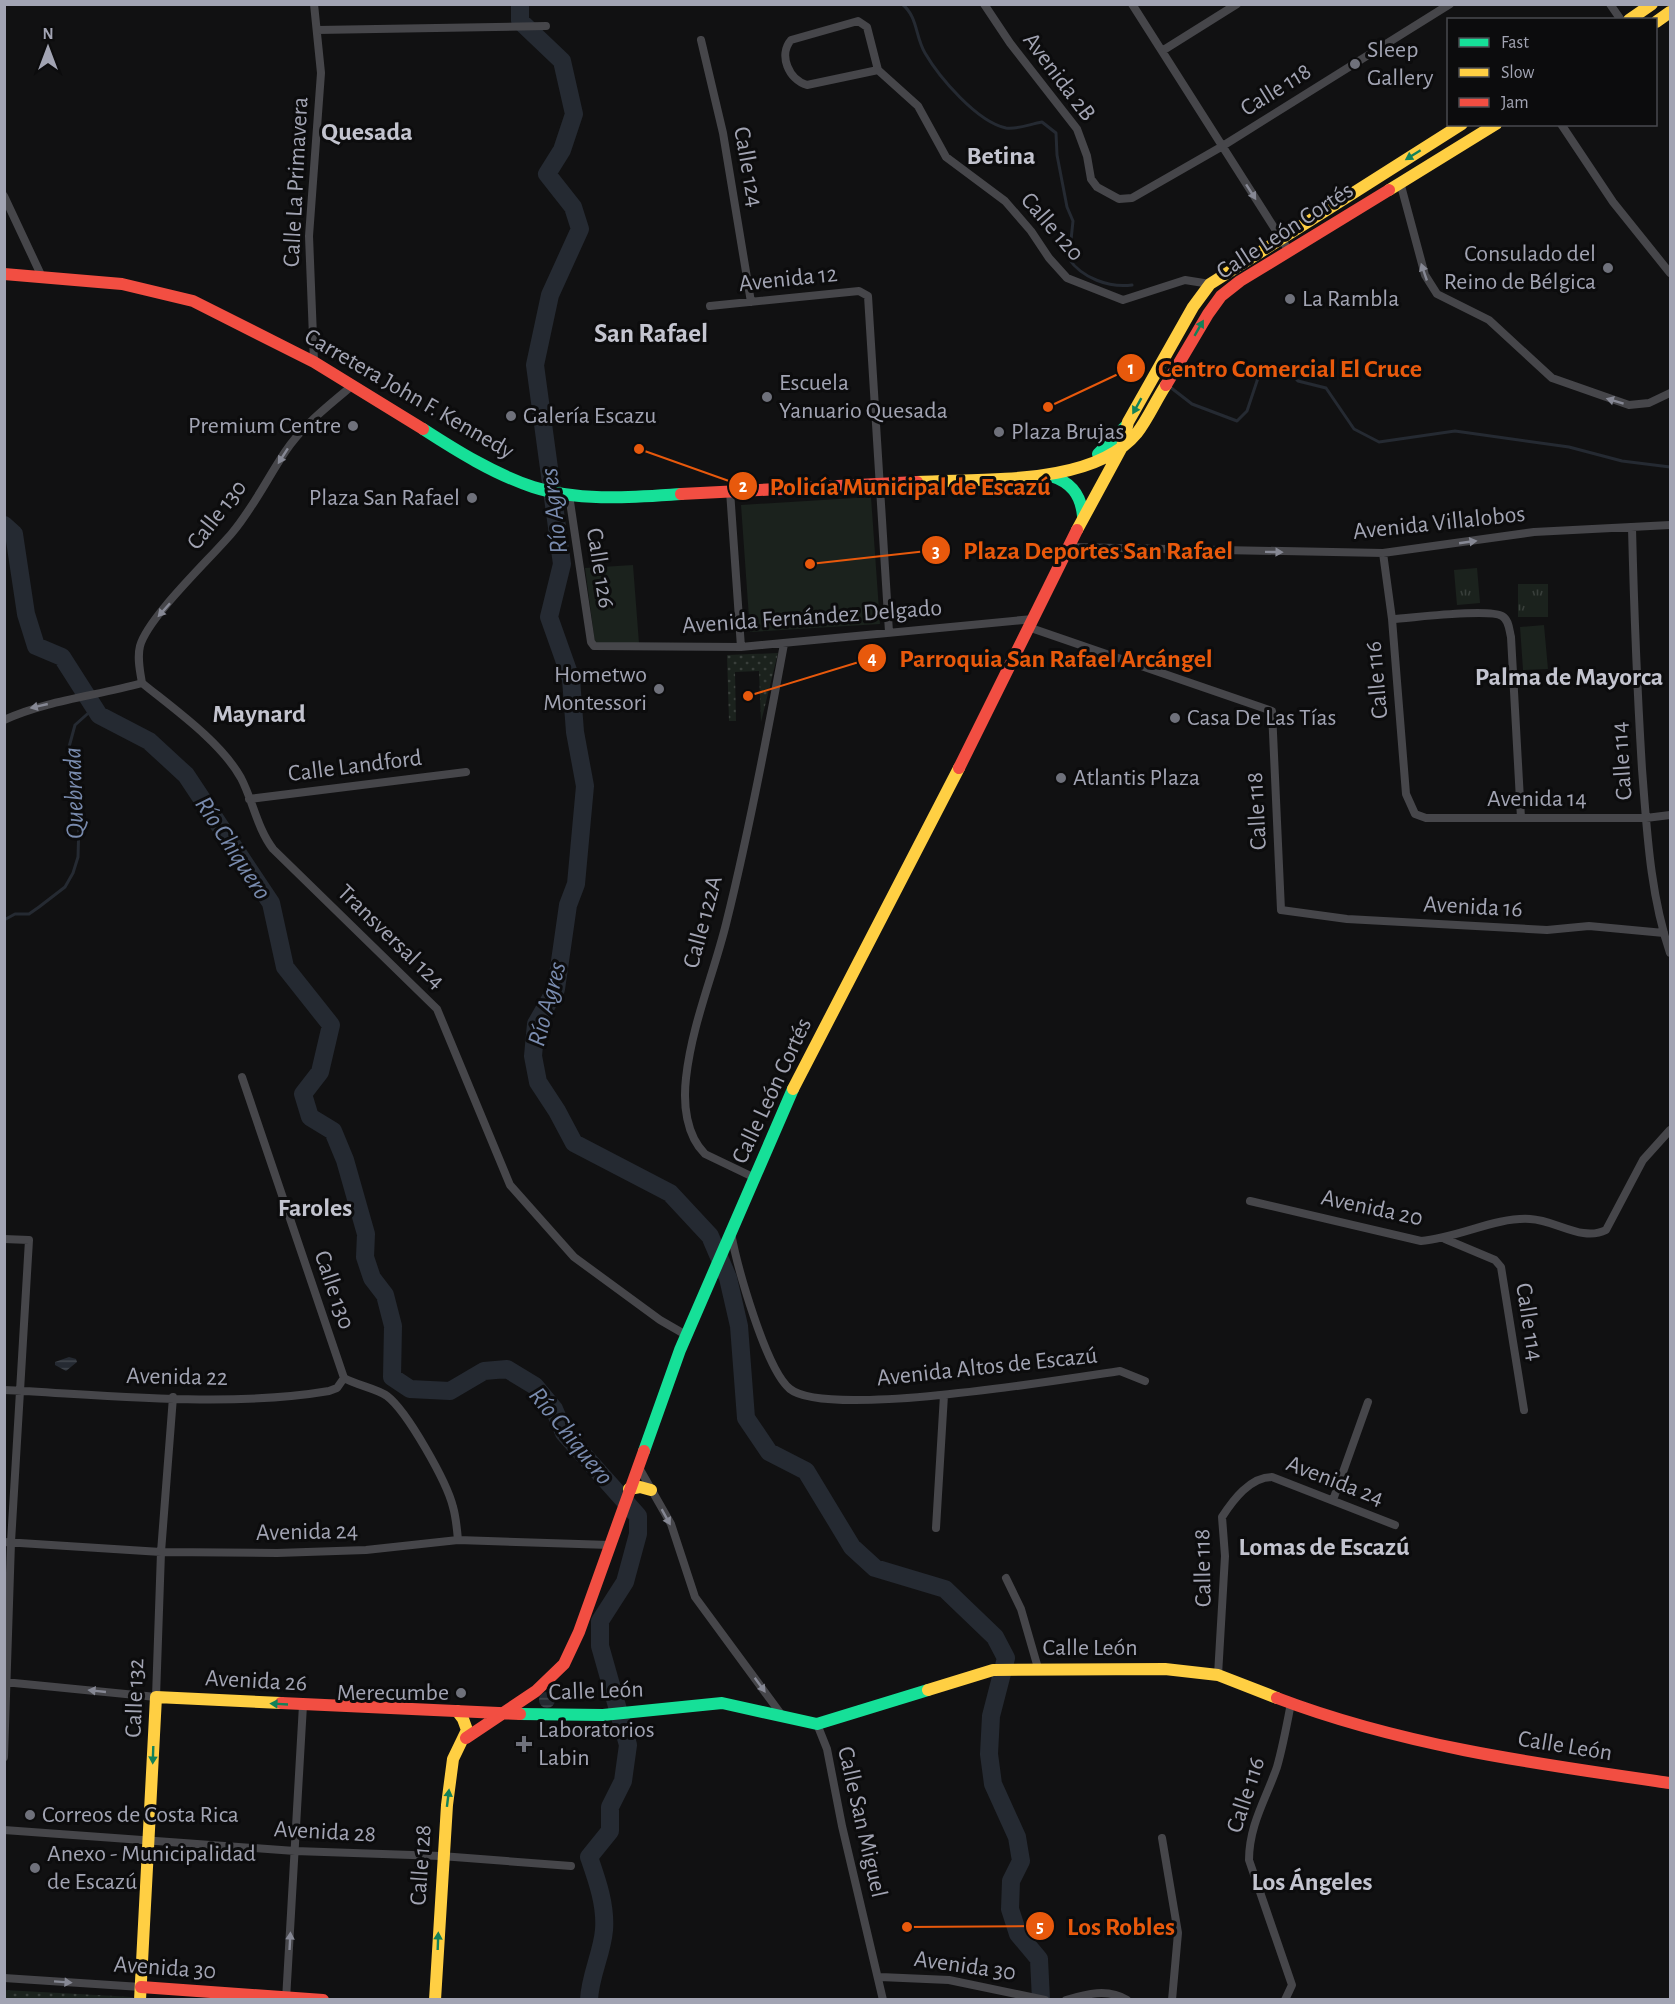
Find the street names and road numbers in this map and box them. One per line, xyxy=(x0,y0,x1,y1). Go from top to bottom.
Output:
street label: Avenida 2B xyxy=(1018,28,1100,126)
street label: Calle 118 xyxy=(1236,59,1316,121)
street label: Calle La Primavera xyxy=(280,96,312,268)
street label: Calle 124 xyxy=(729,125,767,209)
street label: Calle León Cortés xyxy=(1212,178,1358,284)
street label: Calle 120 xyxy=(1016,188,1088,266)
street label: Avenida 12 xyxy=(737,262,839,296)
street label: Carretera John F. Kennedy xyxy=(300,324,518,464)
street label: Calle 130 xyxy=(183,476,251,554)
street label: Avenida Villalobos xyxy=(1352,502,1526,544)
street label: Calle 126 xyxy=(582,526,618,610)
street label: Avenida Fernández Delgado xyxy=(681,596,943,638)
street label: Calle 116 xyxy=(1362,640,1392,720)
street label: Calle 114 xyxy=(1607,721,1637,801)
street label: Calle Landford xyxy=(287,746,423,786)
street label: Calle 118 xyxy=(1243,771,1271,851)
street label: Avenida 14 xyxy=(1487,787,1587,811)
street label: Calle 122A xyxy=(679,873,727,971)
street label: Transversal 124 xyxy=(333,880,449,994)
street label: Avenida 16 xyxy=(1423,892,1523,922)
street label: Calle León Cortés xyxy=(728,1015,816,1167)
street label: Avenida 20 xyxy=(1319,1185,1425,1231)
street label: Calle 130 xyxy=(309,1248,359,1332)
street label: Calle 114 xyxy=(1511,1281,1547,1363)
street label: Avenida Altos de Escazú xyxy=(875,1343,1099,1391)
street label: Avenida 22 xyxy=(126,1364,228,1390)
street label: Avenida 24 xyxy=(1283,1451,1387,1511)
street label: Avenida 24 xyxy=(256,1519,358,1545)
street label: Calle 118 xyxy=(1190,1529,1216,1607)
street label: Calle León xyxy=(1042,1636,1138,1660)
street label: Calle 132 xyxy=(122,1658,148,1738)
street label: Avenida 26 xyxy=(204,1666,308,1696)
street label: Calle León xyxy=(548,1677,644,1705)
street label: Calle León xyxy=(1516,1727,1614,1765)
street label: Calle San Miguel xyxy=(833,1744,891,1900)
street label: Calle 116 xyxy=(1222,1754,1270,1836)
street label: Avenida 28 xyxy=(273,1817,377,1847)
street label: Calle 128 xyxy=(406,1824,436,1906)
street label: Avenida 30 xyxy=(913,1947,1017,1985)
street label: Avenida 30 xyxy=(113,1952,217,1984)

